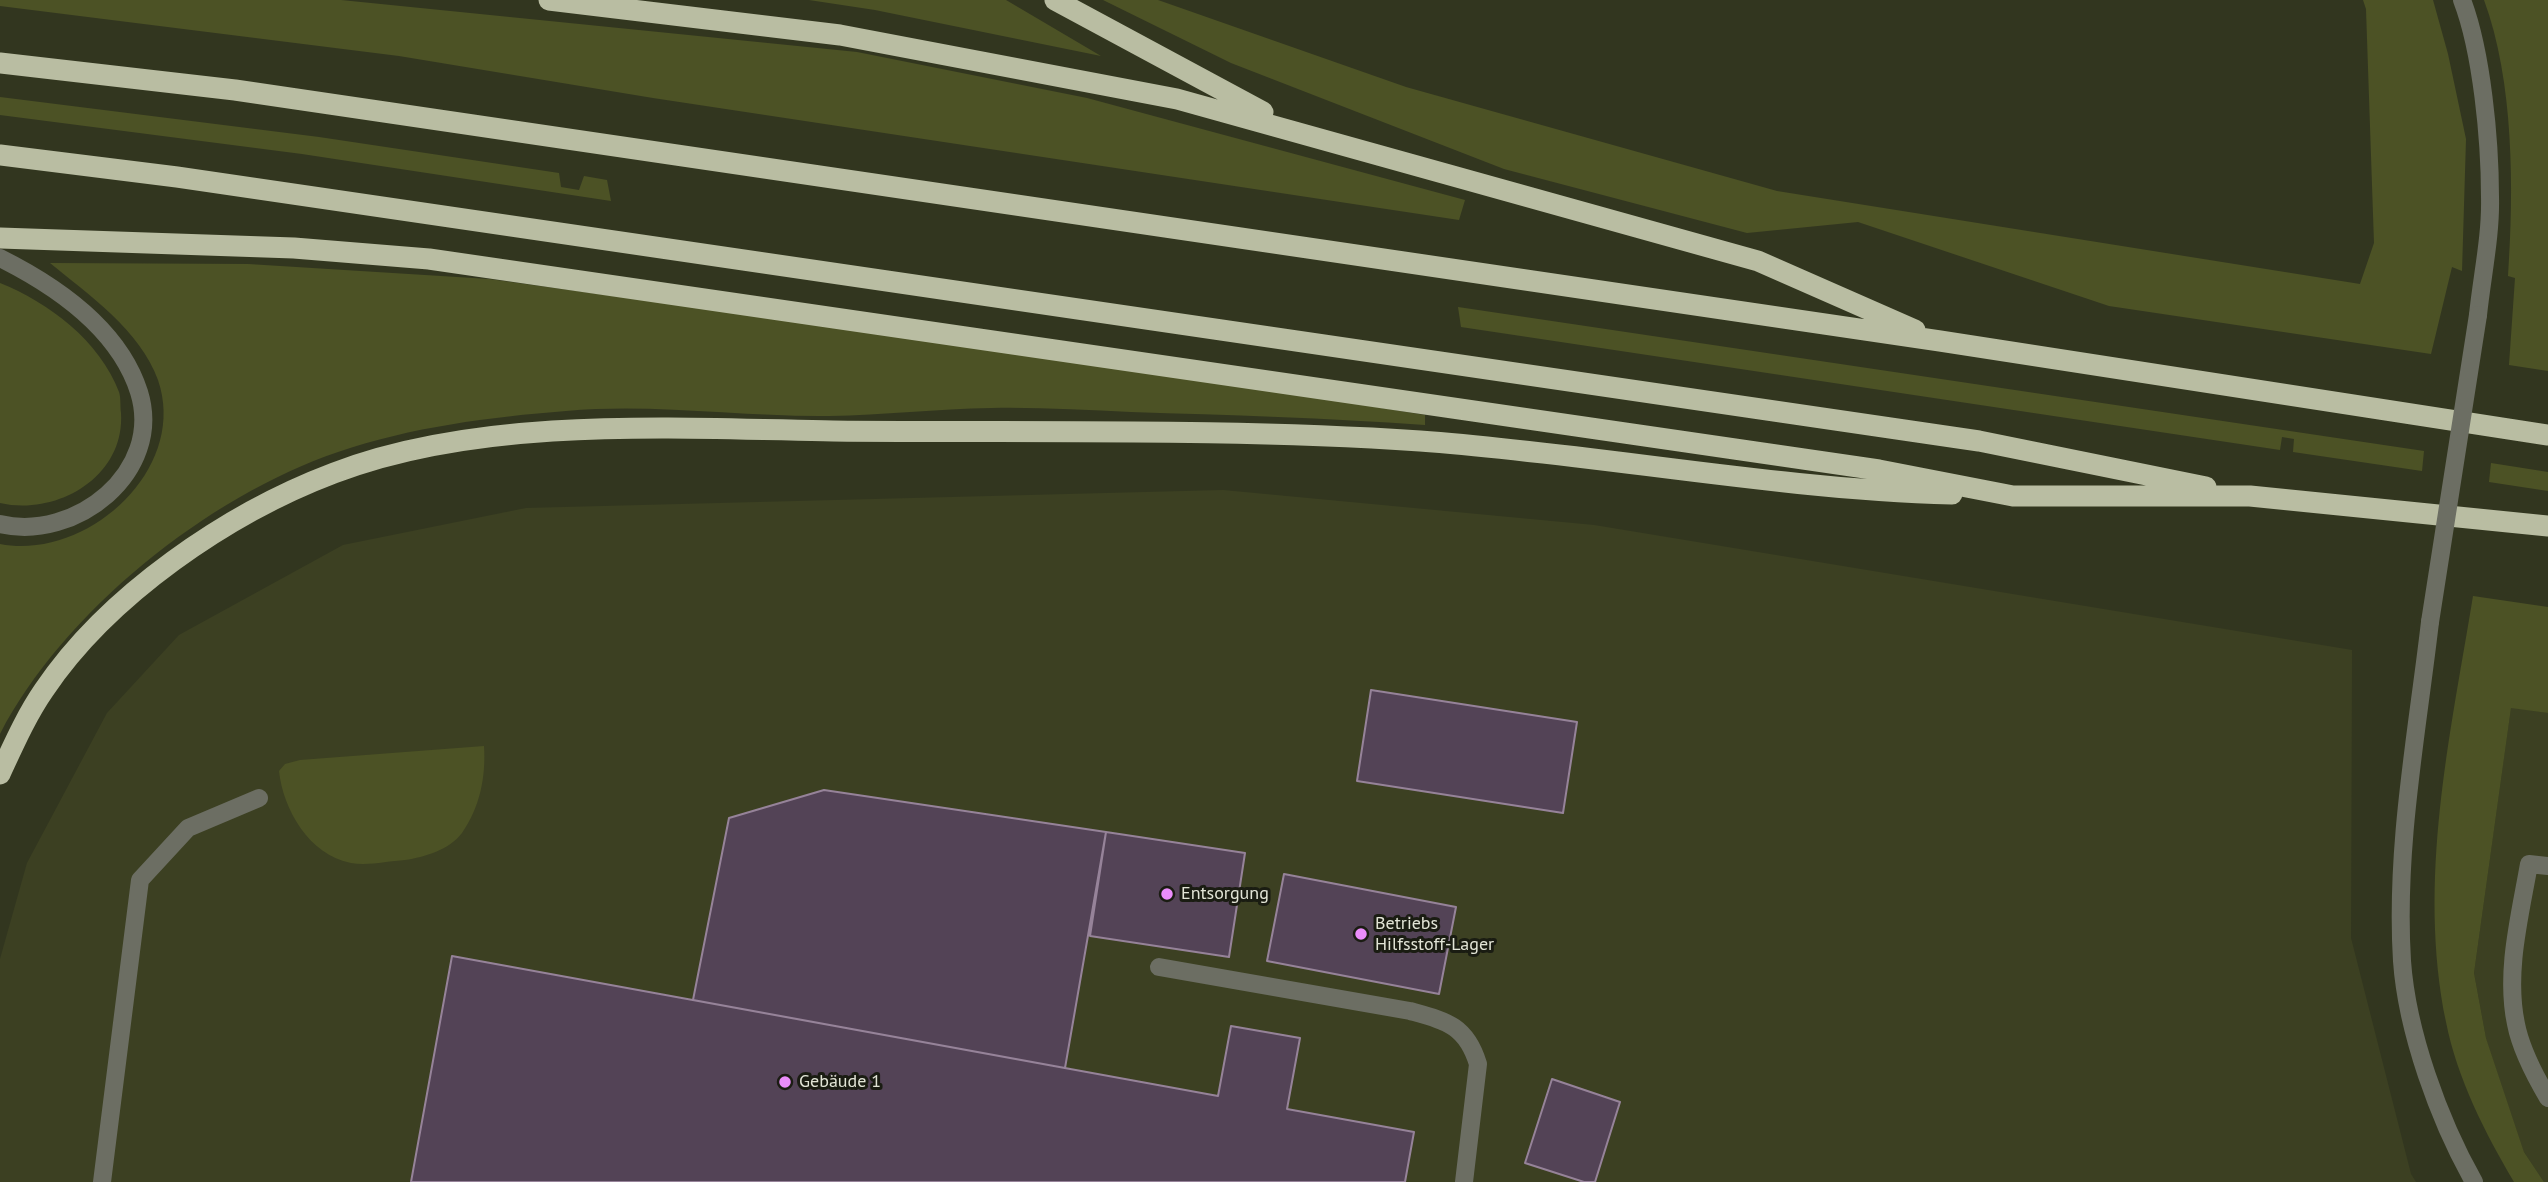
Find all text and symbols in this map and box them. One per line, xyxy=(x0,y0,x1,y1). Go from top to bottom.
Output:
place label: Entsorgung xyxy=(1181,883,1269,905)
marker: Entsorgung xyxy=(1159,886,1175,902)
place label: Betriebs Hilfsstoff-Lager xyxy=(1375,913,1494,956)
marker: Betriebs Hilfsstoff-Lager xyxy=(1353,926,1369,942)
place label: Gebäude 1 xyxy=(799,1071,881,1093)
marker: Gebäude 1 xyxy=(777,1074,793,1090)

